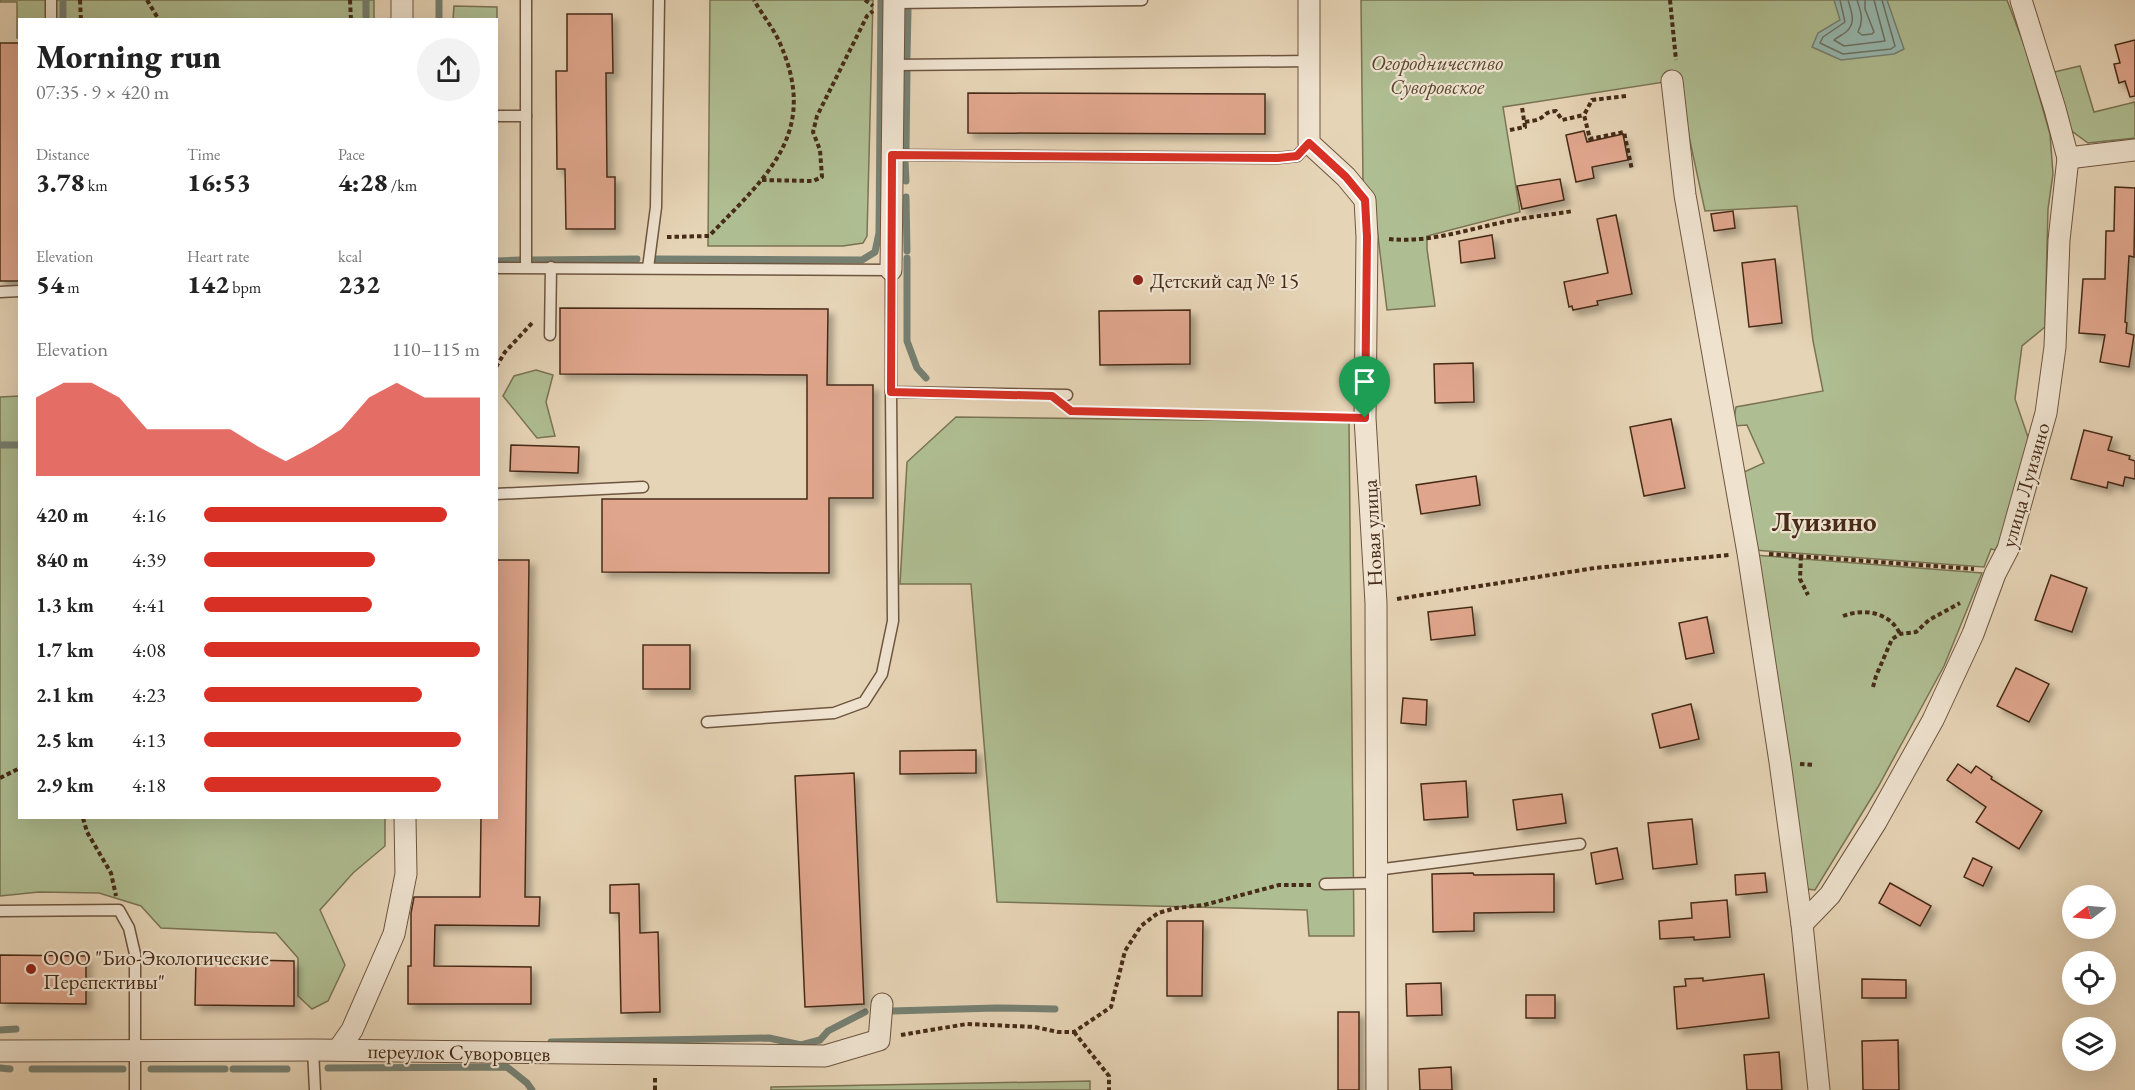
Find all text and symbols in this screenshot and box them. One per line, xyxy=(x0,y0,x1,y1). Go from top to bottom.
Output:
text: Morning run xyxy=(36,35,221,78)
button: share xyxy=(417,38,480,101)
park label: Огородничество Суворовское xyxy=(1371,49,1503,100)
text: 07:35 · 9 × 420 m xyxy=(36,79,169,105)
text: Distance xyxy=(36,144,89,165)
text: Time xyxy=(187,144,220,165)
text: Pace xyxy=(338,144,365,165)
text: 3.78 xyxy=(36,165,85,199)
text: 16:53 xyxy=(187,165,251,199)
text: 4:28 xyxy=(338,165,388,199)
text: km xyxy=(85,175,108,196)
text: /km xyxy=(388,175,417,196)
text: Elevation xyxy=(36,246,94,267)
text: Heart rate xyxy=(187,246,249,267)
text: kcal xyxy=(338,246,362,267)
text: 54 xyxy=(36,267,64,301)
text: 142 xyxy=(187,267,229,301)
text: 232 xyxy=(338,267,380,301)
place label: Детский сад № 15 xyxy=(1150,267,1299,294)
marker: Детский сад № 15 xyxy=(1131,273,1145,287)
text: m xyxy=(64,277,80,298)
text: bpm xyxy=(229,277,261,298)
text: Elevation xyxy=(36,336,108,362)
text: 110–115 m xyxy=(392,336,480,362)
pin xyxy=(1339,356,1390,418)
icon: arrive xyxy=(1348,365,1381,398)
street label: улица Луизино xyxy=(1994,419,2056,551)
street label: Новая улица xyxy=(1356,478,1388,587)
text: 420 m xyxy=(36,502,89,528)
text: 4:16 xyxy=(132,502,166,528)
district label: Луизино xyxy=(1771,504,1877,539)
text: 840 m xyxy=(36,547,89,573)
text: 4:39 xyxy=(132,547,166,573)
text: 1.3 km xyxy=(36,592,94,618)
text: 4:41 xyxy=(132,592,166,618)
text: 1.7 km xyxy=(36,637,94,663)
text: 4:08 xyxy=(132,637,166,663)
text: 2.1 km xyxy=(36,682,94,708)
text: 4:23 xyxy=(132,682,166,708)
text: 2.5 km xyxy=(36,727,94,753)
text: 4:13 xyxy=(132,727,166,753)
text: 2.9 km xyxy=(36,772,94,798)
text: 4:18 xyxy=(132,772,166,798)
north arrow xyxy=(2062,885,2116,939)
map controls xyxy=(2062,885,2116,1071)
place label: ООО "Био-Экологические Перспективы" xyxy=(43,944,269,995)
button: locate xyxy=(2062,951,2116,1005)
marker: ООО "Био-Экологические Перспективы" xyxy=(24,962,38,976)
button: layers xyxy=(2062,1017,2116,1071)
street label: переулок Суворовцев xyxy=(367,1037,551,1067)

